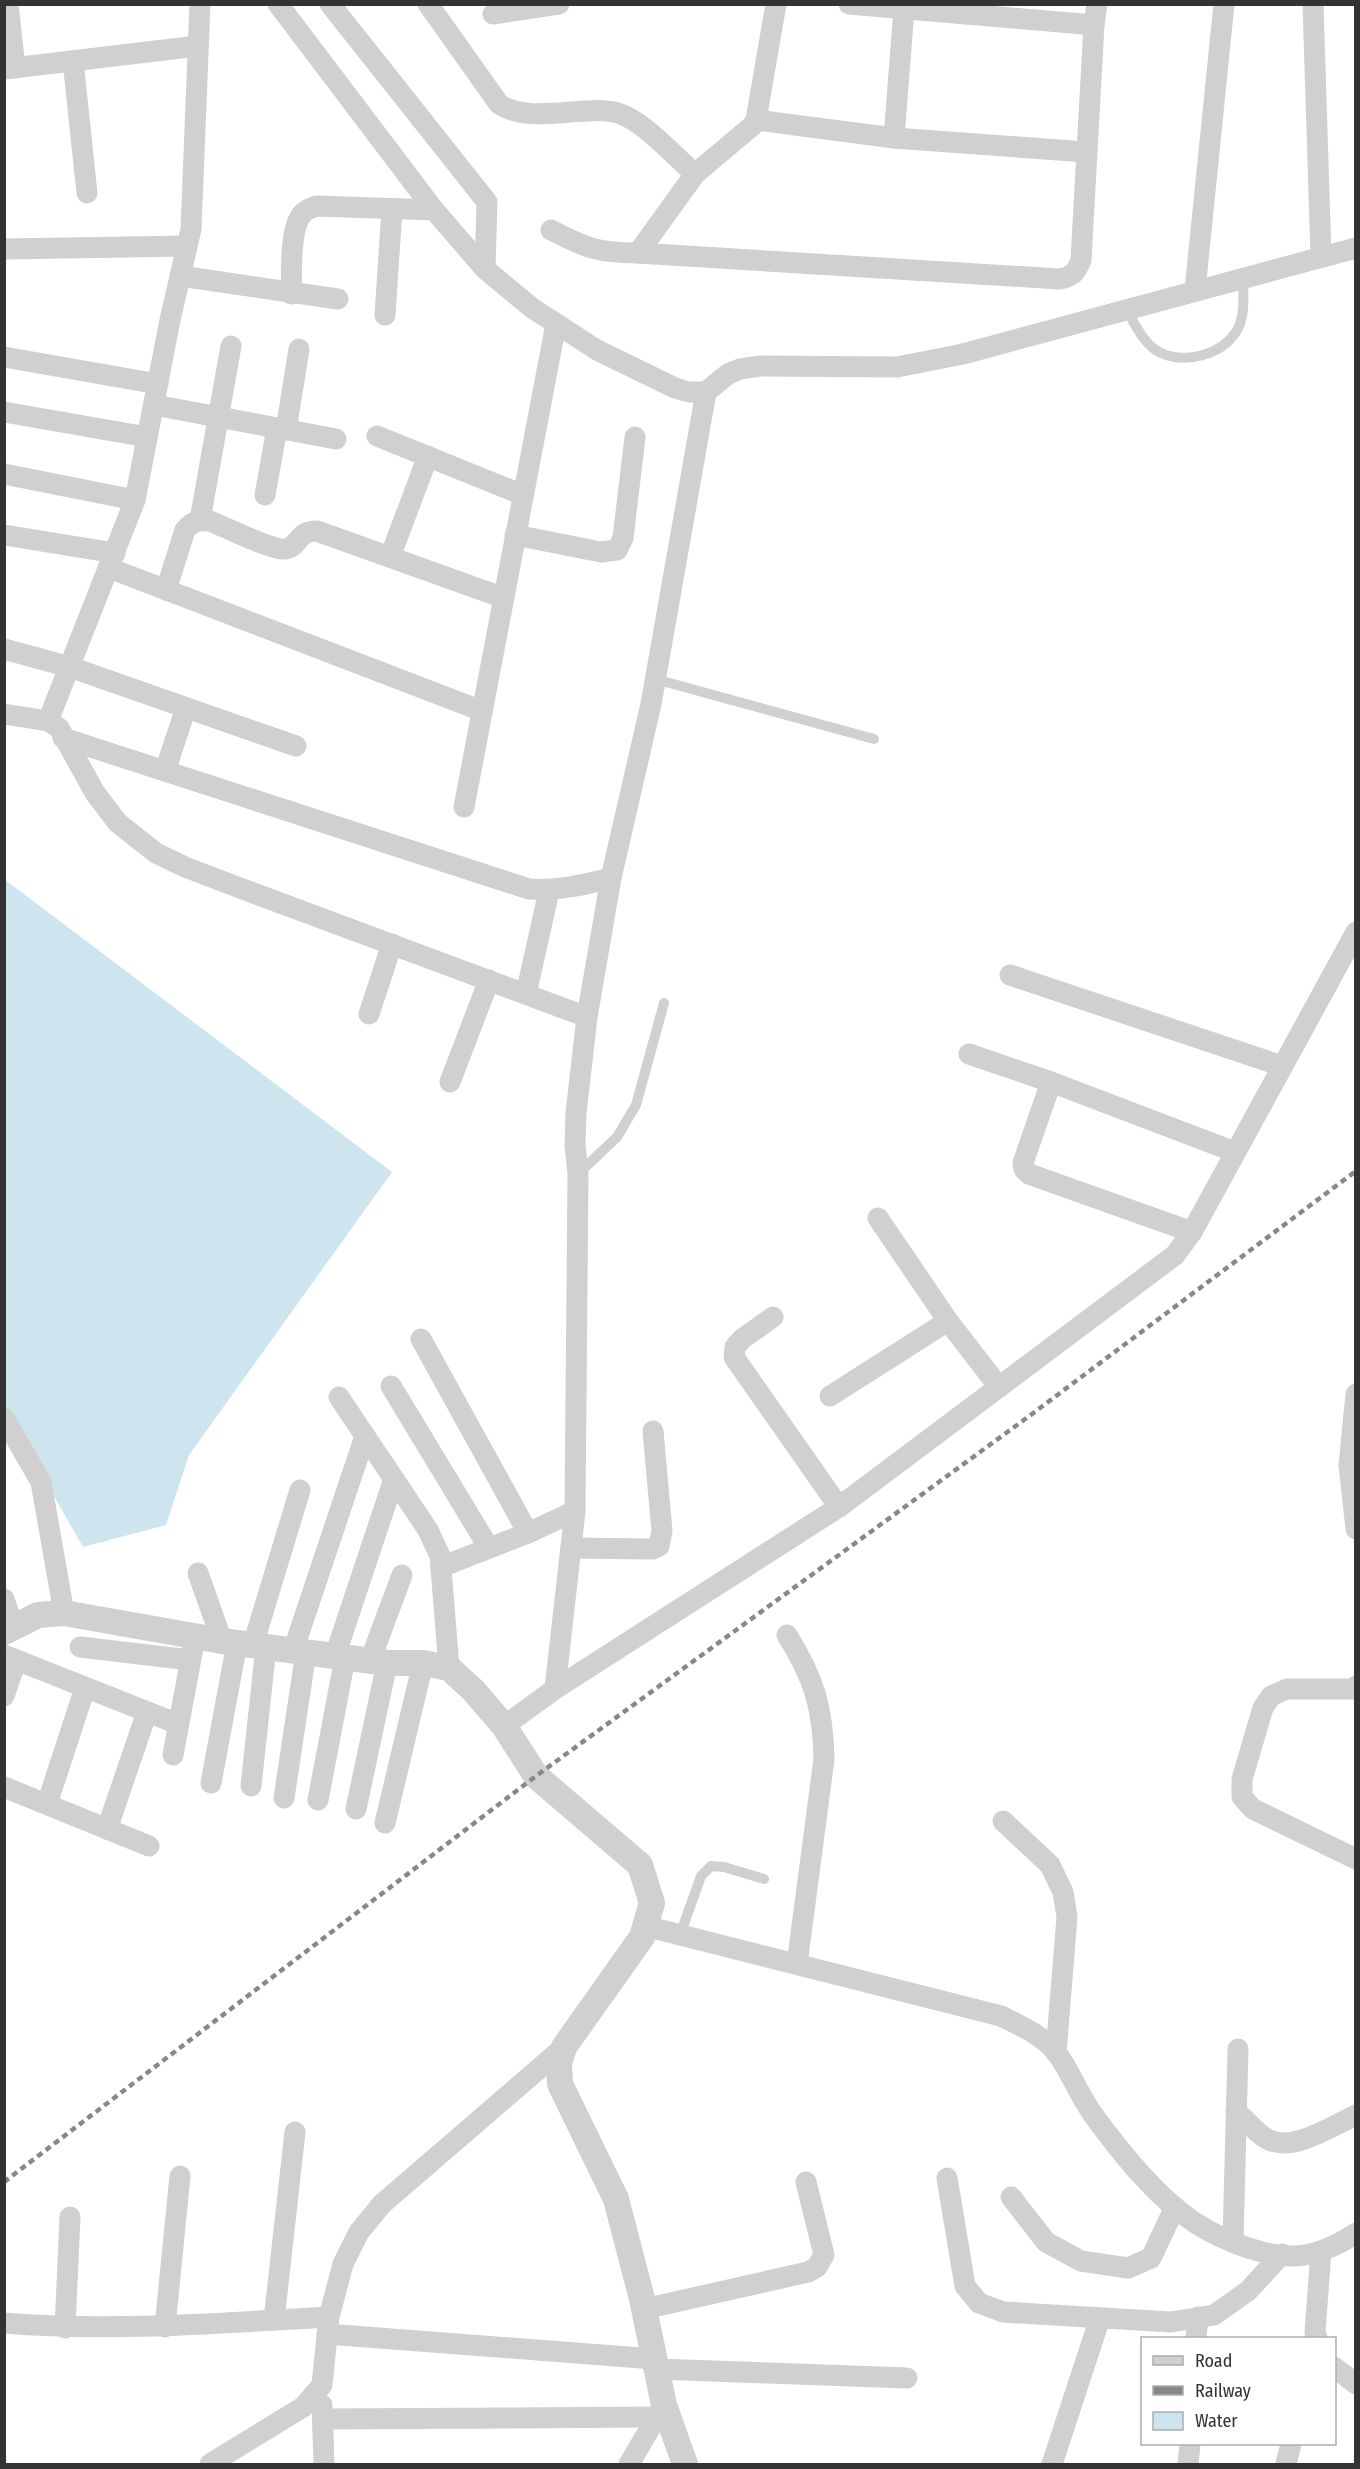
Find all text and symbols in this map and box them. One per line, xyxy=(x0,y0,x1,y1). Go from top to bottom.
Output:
legend xyxy=(1141,2337,1336,2445)
text: Road xyxy=(1195,2350,1232,2372)
text: Railway xyxy=(1195,2380,1251,2402)
text: Water xyxy=(1195,2410,1238,2432)

